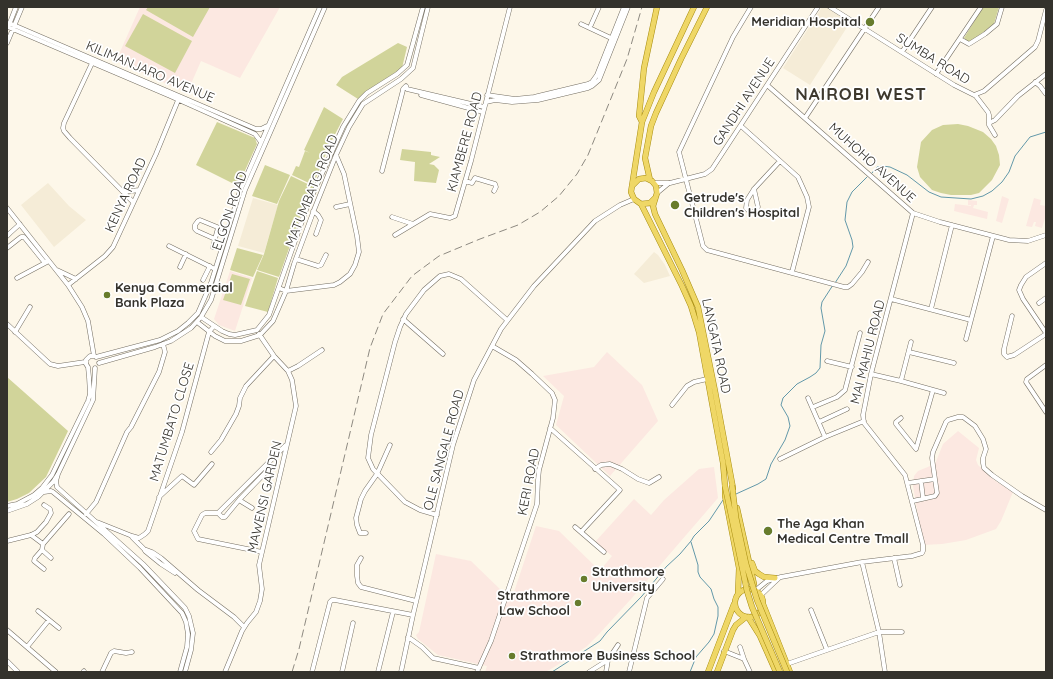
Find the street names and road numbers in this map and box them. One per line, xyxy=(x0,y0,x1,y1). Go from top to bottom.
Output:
street label: SUMBA ROAD xyxy=(893,30,973,88)
street label: KILIMANJARO AVENUE xyxy=(83,38,217,106)
street label: GANDHI AVENUE xyxy=(710,55,778,149)
street label: KIAMBERE ROAD xyxy=(444,90,486,194)
street label: MUHOHO AVENUE xyxy=(825,120,919,206)
street label: MATUMBATO ROAD xyxy=(282,132,342,250)
street label: KENYA ROAD xyxy=(102,155,150,235)
street label: ELGON ROAD xyxy=(209,170,251,252)
street label: LANGATA ROAD xyxy=(698,297,734,395)
street label: MAI MAHIU ROAD xyxy=(848,298,888,406)
street label: MATUMBATO CLOSE xyxy=(146,361,198,483)
street label: OLE SANGALE ROAD xyxy=(420,388,468,512)
street label: MAWENSI GARDEN xyxy=(244,439,286,555)
street label: KERI ROAD xyxy=(515,447,543,517)

